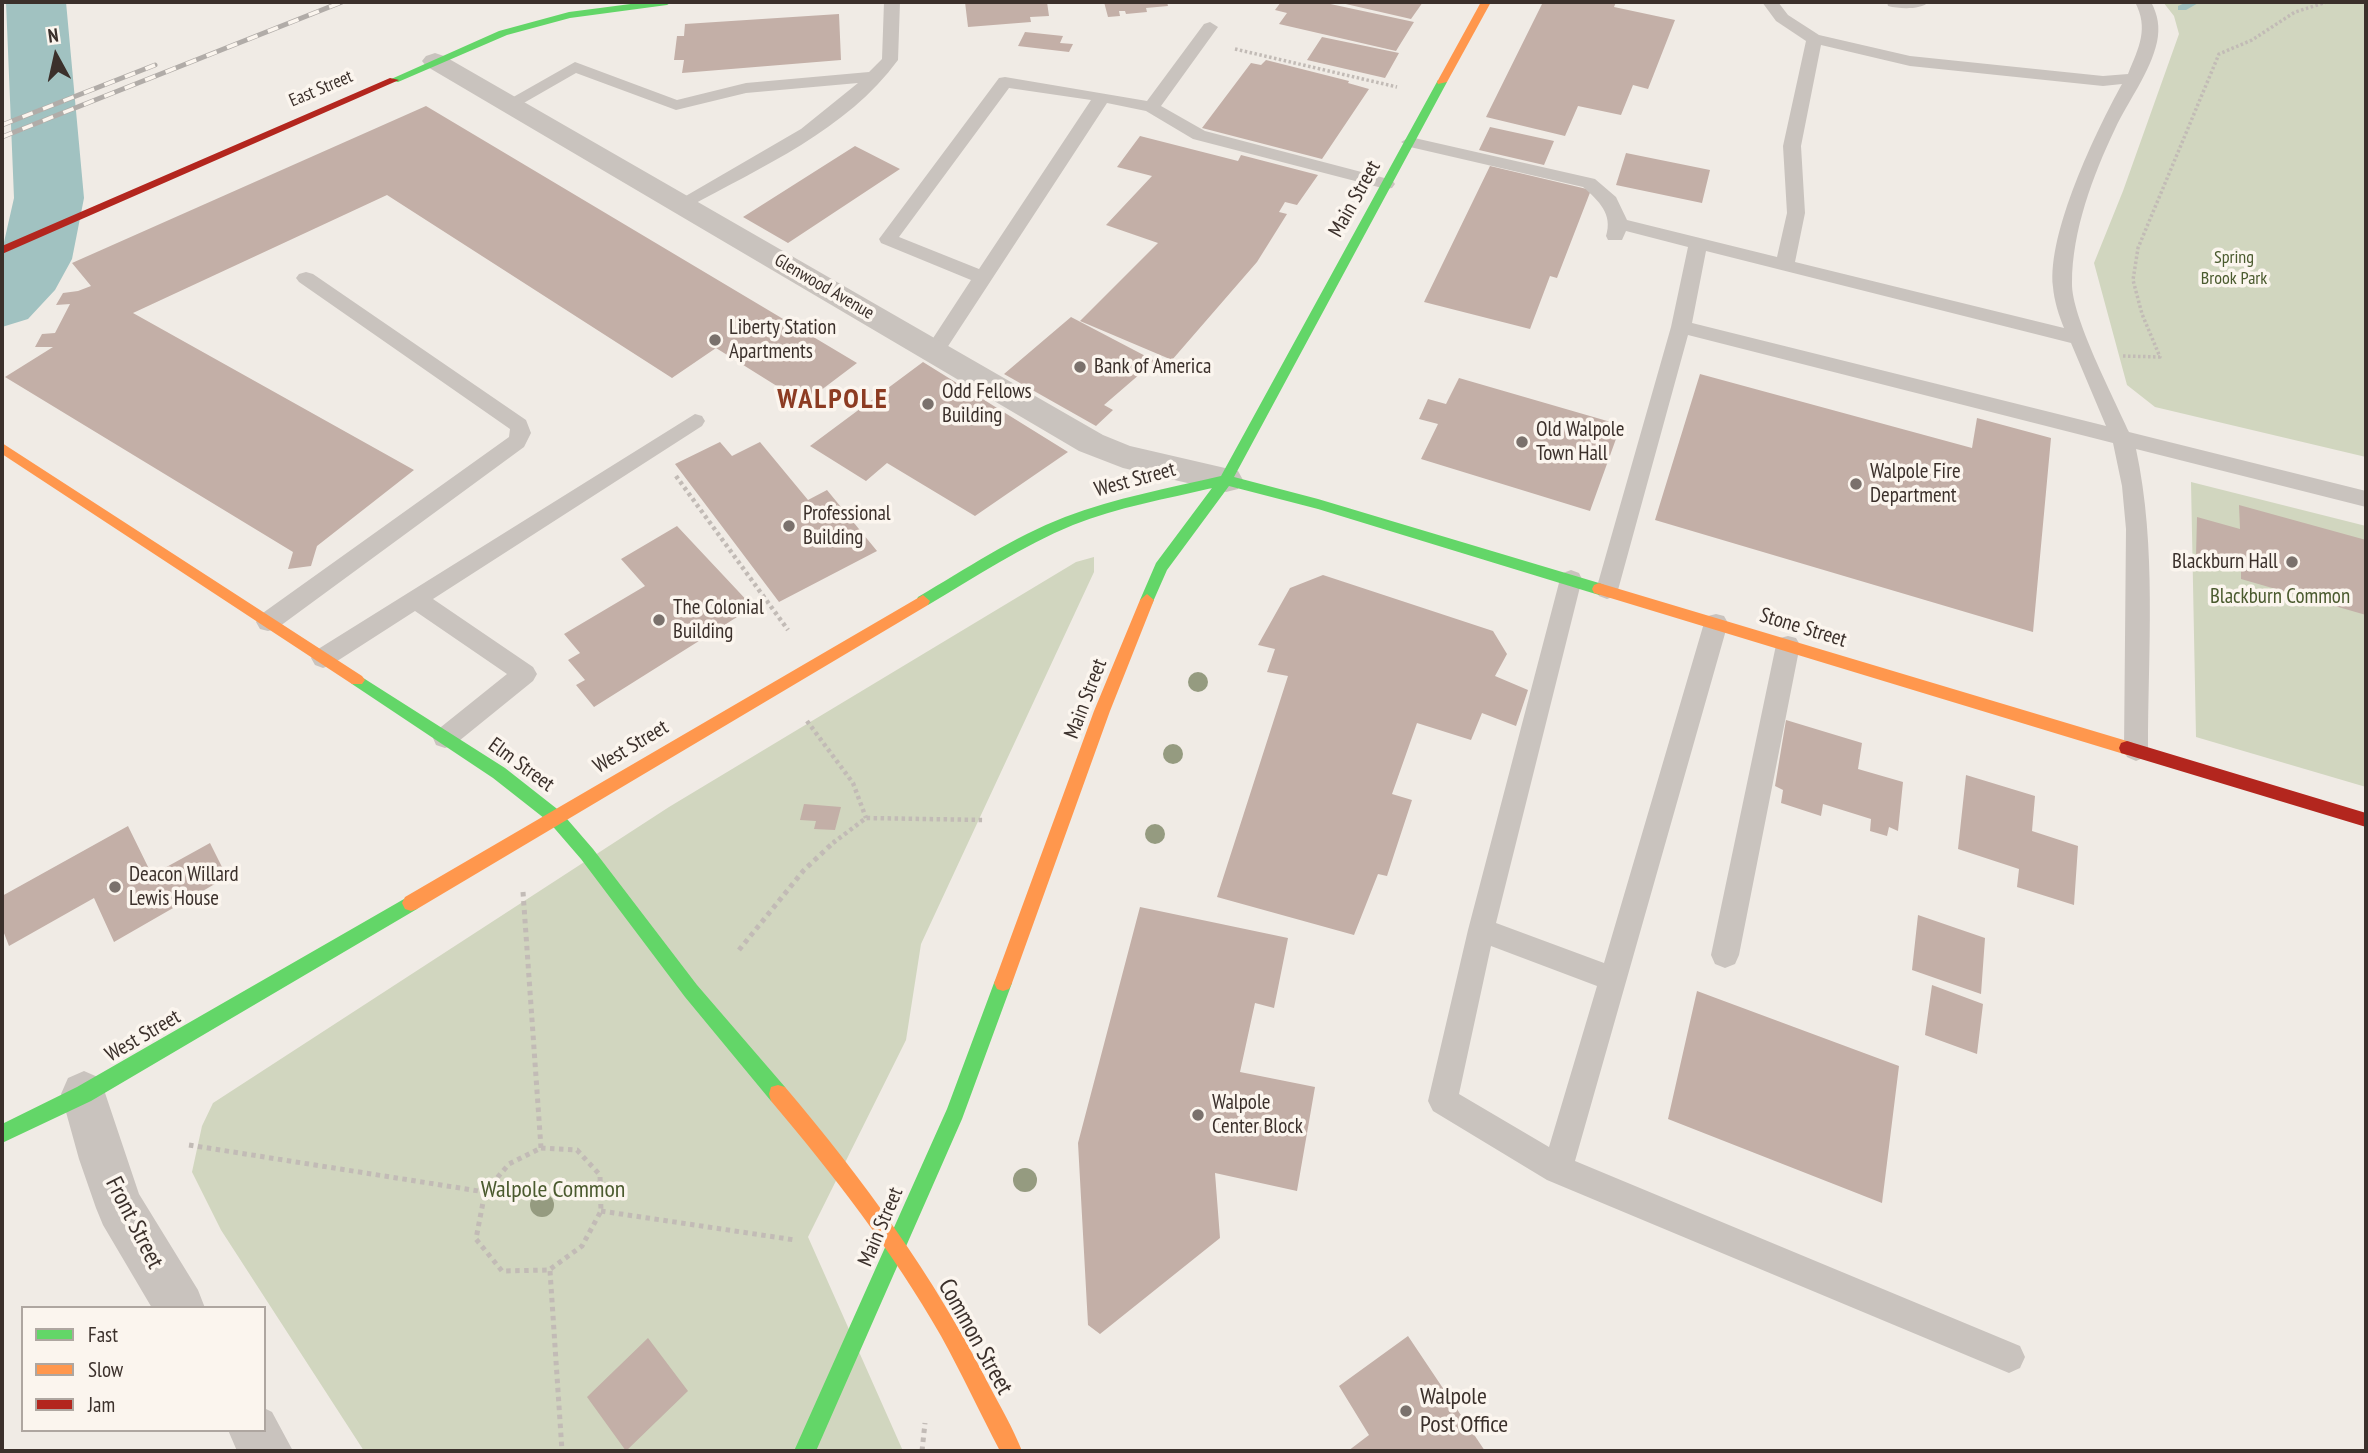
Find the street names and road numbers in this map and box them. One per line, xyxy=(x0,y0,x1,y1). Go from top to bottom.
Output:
street label: East Street xyxy=(286,66,356,112)
street label: Main Street xyxy=(1324,156,1386,242)
street label: Glenwood Avenue xyxy=(770,250,878,324)
street label: West Street xyxy=(1092,457,1178,503)
street label: Stone Street xyxy=(1757,603,1849,653)
street label: Main Street xyxy=(1059,656,1113,742)
street label: West Street xyxy=(589,715,673,779)
street label: Elm Street xyxy=(483,733,559,797)
street label: West Street xyxy=(101,1004,185,1068)
street label: Front Street xyxy=(99,1172,169,1274)
street label: Main Street xyxy=(853,1184,909,1270)
street label: Common Street xyxy=(931,1274,1019,1400)

